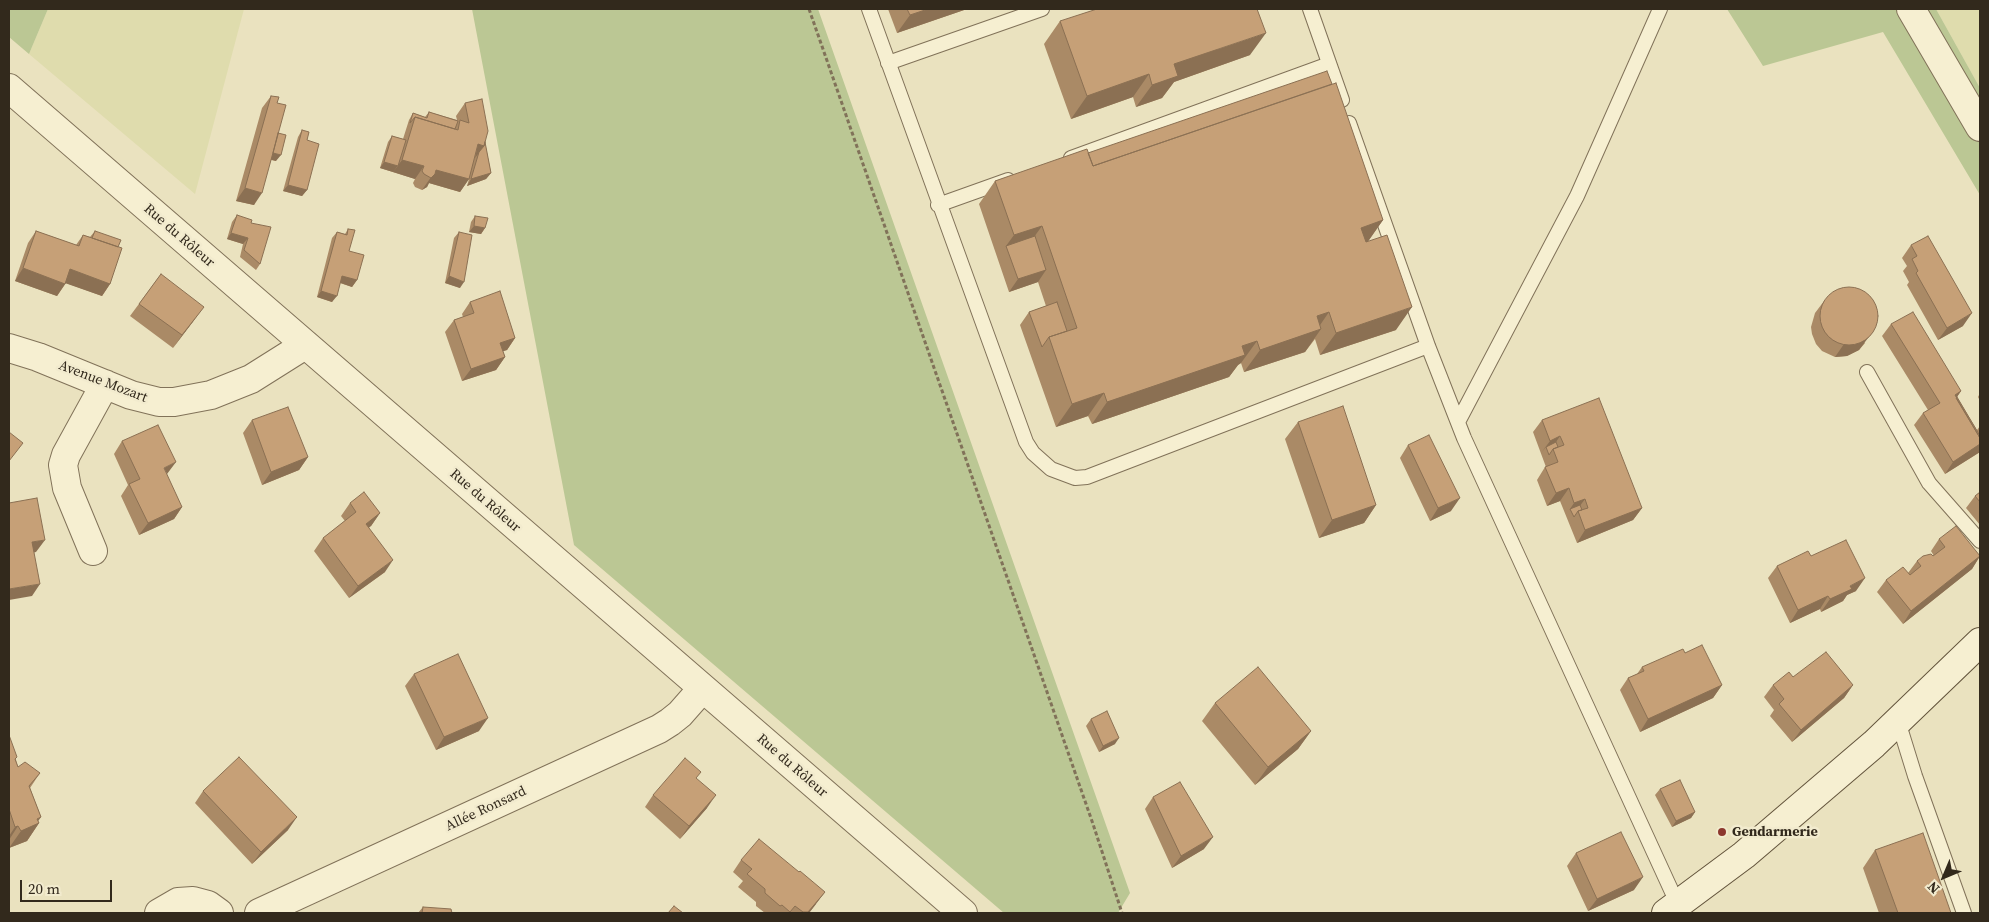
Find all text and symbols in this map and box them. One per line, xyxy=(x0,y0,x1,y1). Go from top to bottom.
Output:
street label: Rue du Rôleur xyxy=(140,201,218,271)
street label: Avenue Mozart xyxy=(56,357,150,407)
street label: Rue du Rôleur xyxy=(446,466,524,536)
street label: Rue du Rôleur xyxy=(753,731,831,801)
street label: Allée Ronsard xyxy=(443,783,529,835)
place label: Gendarmerie xyxy=(1732,824,1818,840)
marker: Gendarmerie xyxy=(1716,826,1728,838)
north arrow xyxy=(1919,852,1969,902)
scale bar xyxy=(22,870,115,902)
text: N xyxy=(1923,877,1944,898)
text: 20 m xyxy=(28,878,60,899)

